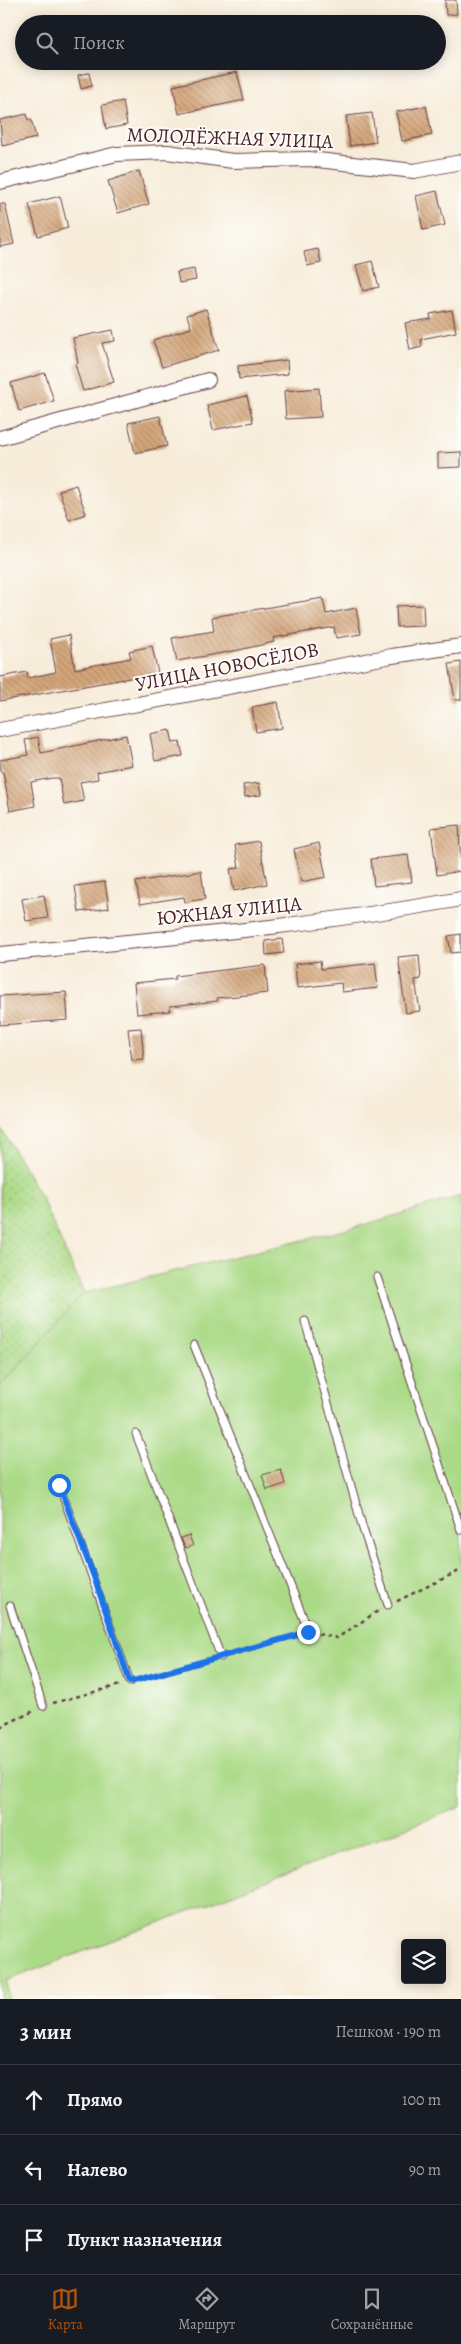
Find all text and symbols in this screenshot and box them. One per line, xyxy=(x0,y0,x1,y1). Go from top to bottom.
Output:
search box xyxy=(15,15,446,70)
icon: search xyxy=(33,29,61,57)
text: Поиск xyxy=(73,30,125,56)
street label: МОЛОДЁЖНАЯ УЛИЦА xyxy=(126,121,334,155)
street label: УЛИЦА НОВОСЁЛОВ xyxy=(133,636,321,698)
street label: ЮЖНАЯ УЛИЦА xyxy=(155,890,303,932)
route start xyxy=(48,1474,71,1497)
route end xyxy=(297,1621,320,1644)
map controls xyxy=(401,1939,446,1984)
button: layers xyxy=(401,1939,446,1984)
text: 3 мин xyxy=(20,2018,72,2046)
text: Пешком · 190 m xyxy=(336,2021,441,2043)
icon: ahead xyxy=(20,2086,48,2114)
text: Прямо xyxy=(67,2087,122,2113)
text: 100 m xyxy=(402,2089,441,2111)
icon: left xyxy=(20,2156,48,2184)
text: Налево xyxy=(67,2157,127,2183)
text: 90 m xyxy=(409,2159,441,2181)
icon: arrive xyxy=(20,2226,48,2254)
text: Пункт назначения xyxy=(67,2227,222,2253)
tab: Карта xyxy=(48,2285,83,2334)
tab: Маршрут xyxy=(179,2285,235,2334)
tab: Сохранённые xyxy=(331,2285,413,2334)

